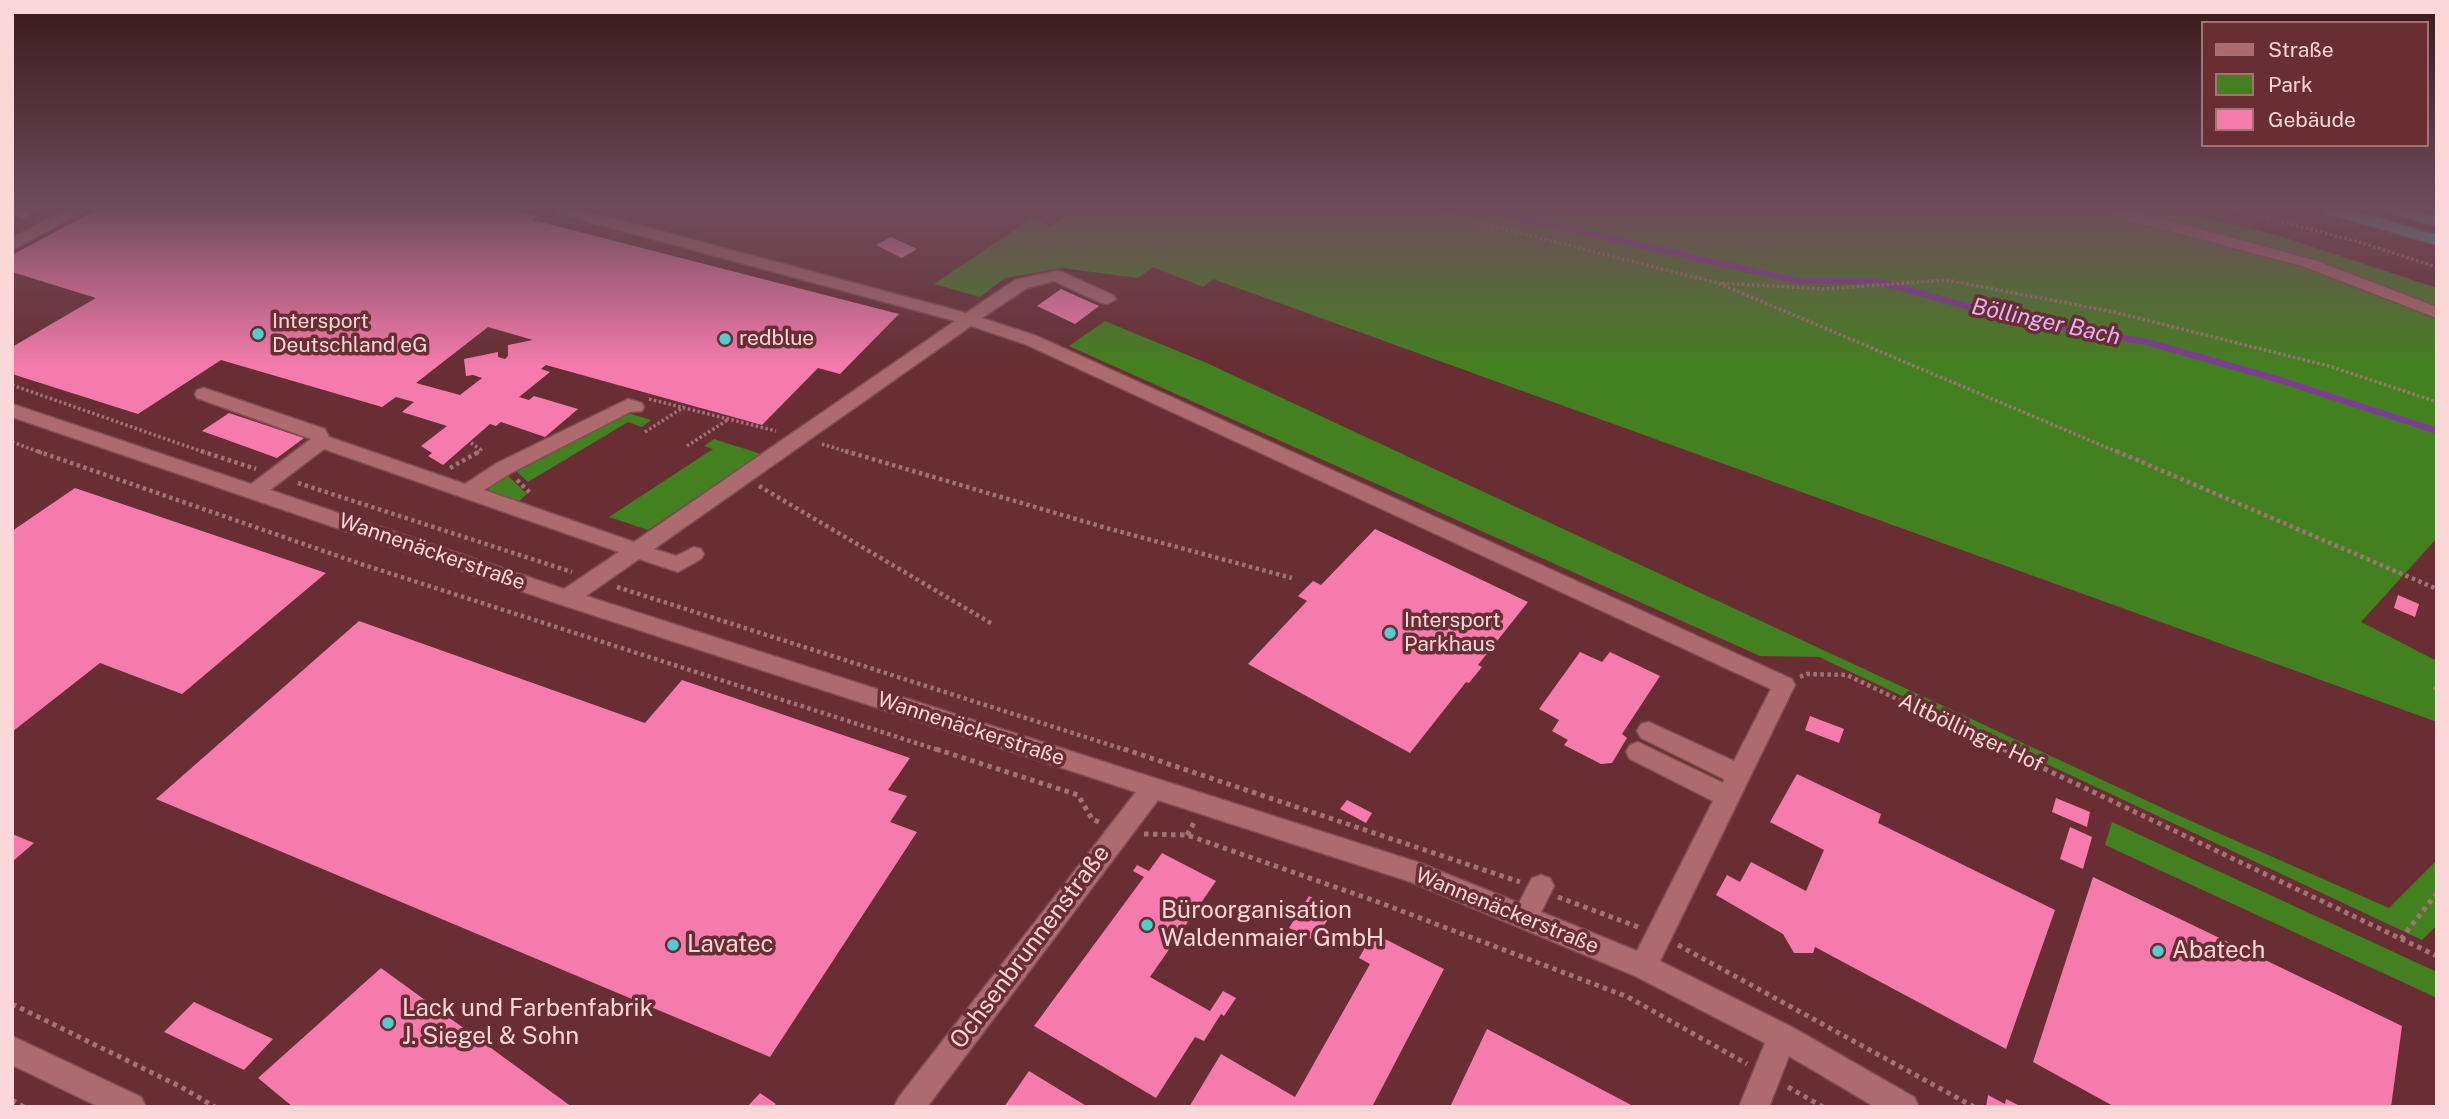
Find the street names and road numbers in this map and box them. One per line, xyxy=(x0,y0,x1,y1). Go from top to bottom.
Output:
street label: Wannenäckerstraße xyxy=(336,508,528,596)
street label: Wannenäckerstraße xyxy=(874,687,1068,771)
street label: Altböllinger Hof xyxy=(1895,689,2047,777)
street label: Ochsenbrunnenstraße xyxy=(944,839,1116,1055)
street label: Wannenäckerstraße xyxy=(1412,863,1602,959)

